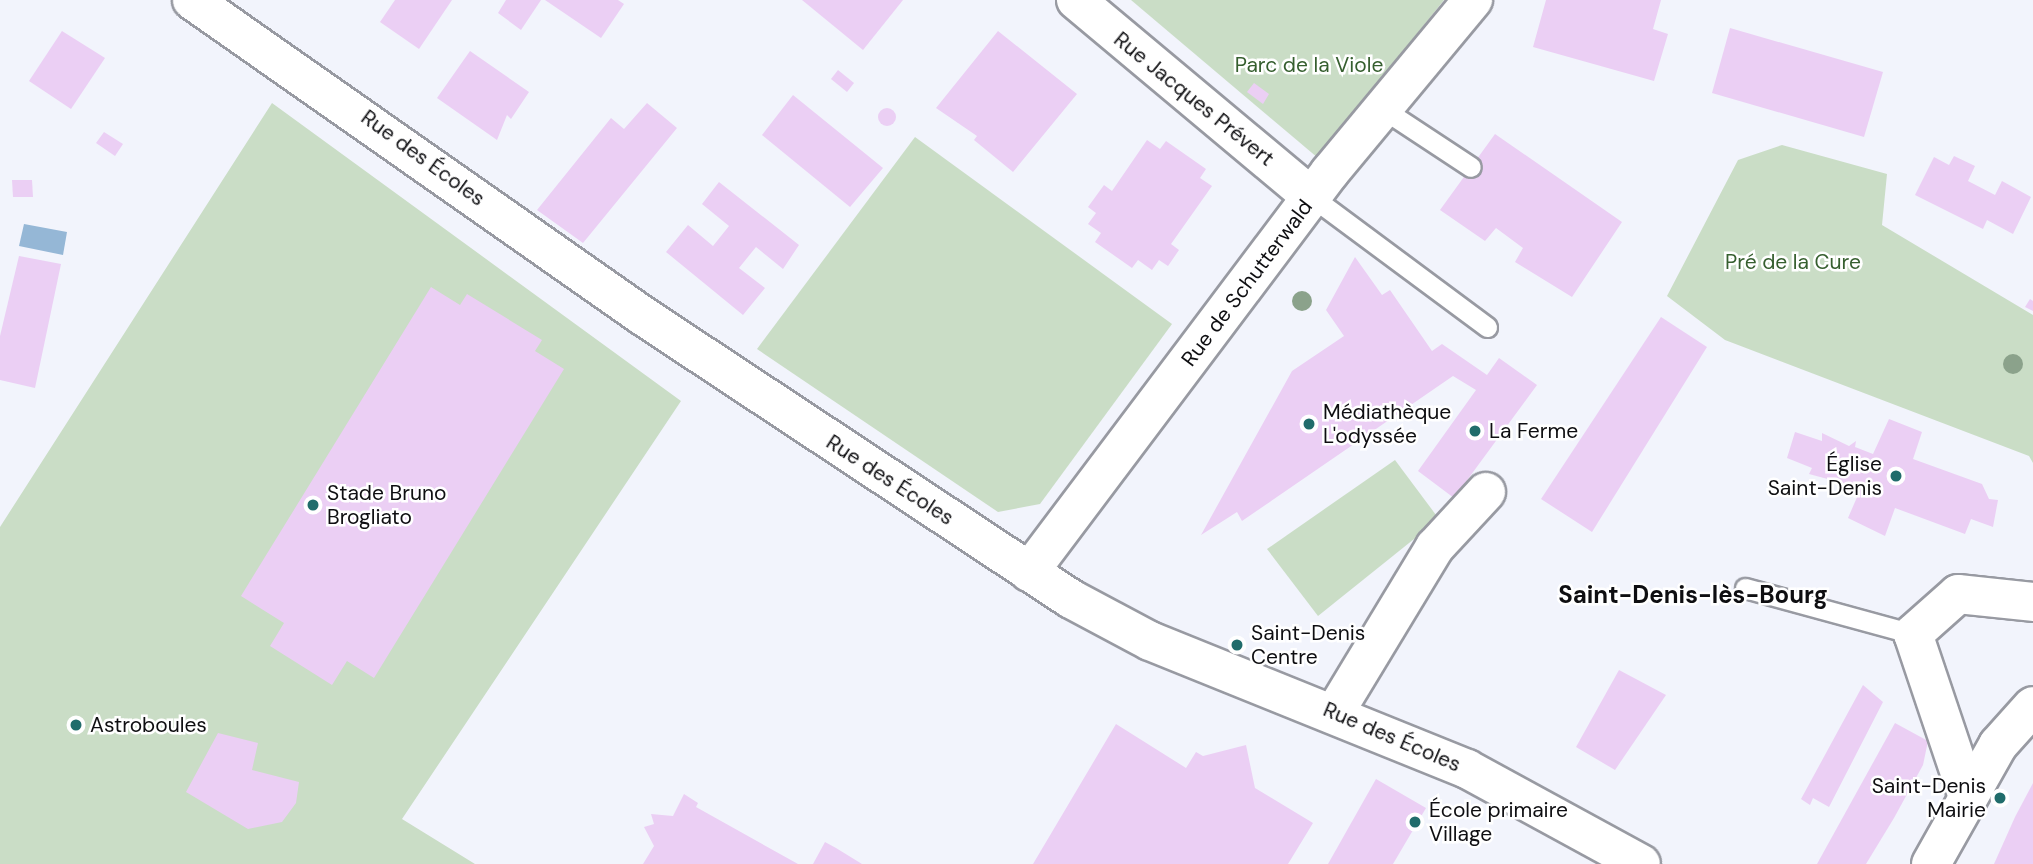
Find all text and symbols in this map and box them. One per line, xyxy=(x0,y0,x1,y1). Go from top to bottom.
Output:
street label: Rue Jacques Prévert xyxy=(1109,27,1279,171)
park label: Parc de la Viole xyxy=(1235,52,1383,78)
street label: Rue des Écoles xyxy=(356,105,490,211)
street label: Rue de Schutterwald xyxy=(1176,195,1318,371)
park label: Pré de la Cure xyxy=(1725,249,1861,275)
place label: Médiathèque L'odyssée xyxy=(1323,399,1451,449)
marker: Médiathèque L'odyssée xyxy=(1301,416,1317,432)
place label: La Ferme xyxy=(1489,418,1578,444)
marker: La Ferme xyxy=(1467,423,1483,439)
street label: Rue des Écoles xyxy=(822,429,958,531)
place label: Église Saint-Denis xyxy=(1768,451,1882,501)
marker: Église Saint-Denis xyxy=(1888,468,1904,484)
place label: Stade Bruno Brogliato xyxy=(327,480,446,530)
marker: Stade Bruno Brogliato xyxy=(305,497,321,513)
district label: Saint-Denis-lès-Bourg xyxy=(1558,581,1828,609)
place label: Saint-Denis Centre xyxy=(1251,620,1365,670)
marker: Saint-Denis Centre xyxy=(1229,637,1245,653)
street label: Rue des Écoles xyxy=(1320,697,1464,777)
place label: Astroboules xyxy=(90,712,207,738)
marker: Astroboules xyxy=(68,717,84,733)
place label: Saint-Denis Mairie xyxy=(1872,773,1986,823)
marker: Saint-Denis Mairie xyxy=(1992,790,2008,806)
place label: École primaire Village xyxy=(1429,797,1568,847)
marker: École primaire Village xyxy=(1407,814,1423,830)

